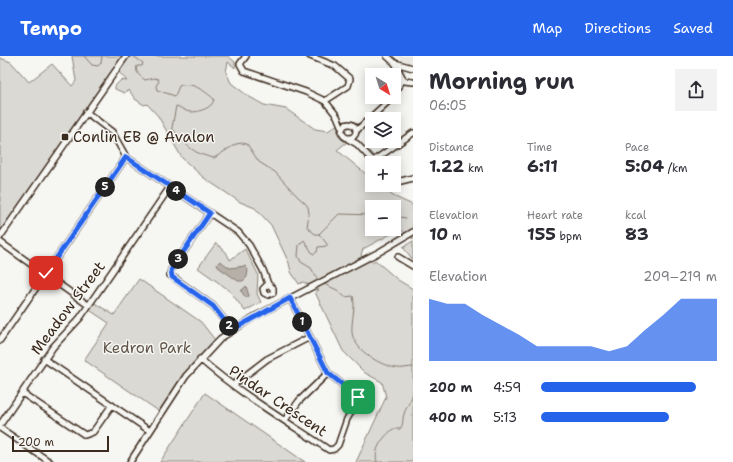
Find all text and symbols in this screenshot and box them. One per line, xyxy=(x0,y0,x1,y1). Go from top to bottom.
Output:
text: Tempo xyxy=(20,16,82,41)
text: Map xyxy=(533,19,563,37)
text: Directions xyxy=(585,19,651,37)
text: Saved xyxy=(673,19,713,37)
text: Morning run xyxy=(429,67,574,96)
north arrow xyxy=(365,68,401,104)
map controls xyxy=(365,68,401,236)
button: share xyxy=(675,69,717,111)
text: 06:05 xyxy=(429,97,467,114)
button: layers xyxy=(365,112,401,148)
place label: Conlin EB @ Avalon xyxy=(73,127,214,147)
marker: Conlin EB @ Avalon xyxy=(60,132,70,142)
text: Distance xyxy=(429,140,474,155)
text: Time xyxy=(527,140,552,155)
text: Pace xyxy=(625,140,649,155)
text: 1.22 xyxy=(429,155,464,177)
text: 6:11 xyxy=(527,155,558,177)
text: 5:04 xyxy=(625,155,664,177)
button: + xyxy=(365,156,401,192)
text: km xyxy=(464,161,484,176)
text: /km xyxy=(664,161,687,176)
pin: 5 xyxy=(95,177,115,197)
text: 5 xyxy=(102,179,108,194)
pin: 4 xyxy=(166,181,186,201)
text: 4 xyxy=(172,183,180,198)
button: − xyxy=(365,200,401,236)
text: Elevation xyxy=(429,208,478,223)
text: Heart rate xyxy=(527,208,583,223)
text: kcal xyxy=(625,208,646,223)
text: 10 xyxy=(429,223,448,245)
text: 155 xyxy=(527,223,556,245)
text: 83 xyxy=(625,223,649,245)
text: m xyxy=(448,229,461,244)
text: bpm xyxy=(556,229,582,244)
pin: 3 xyxy=(168,249,188,269)
text: 3 xyxy=(174,251,182,266)
pin xyxy=(29,256,63,290)
street label: Meadow Street xyxy=(26,257,110,359)
icon: check xyxy=(35,262,57,284)
text: Elevation xyxy=(429,268,487,285)
text: 209–219 m xyxy=(643,268,717,285)
pin: 1 xyxy=(292,312,312,332)
text: 1 xyxy=(299,314,305,329)
pin: 2 xyxy=(219,316,239,336)
text: 2 xyxy=(225,318,233,333)
park label: Kedron Park xyxy=(103,338,191,358)
street label: Pindar Crescent xyxy=(225,361,331,441)
text: 200 m xyxy=(429,379,472,396)
text: 4:59 xyxy=(493,379,521,396)
pin xyxy=(341,380,375,414)
icon: arrive xyxy=(347,386,369,408)
text: 400 m xyxy=(429,409,473,426)
text: 5:13 xyxy=(493,409,517,426)
scale bar xyxy=(12,434,109,453)
text: 200 m xyxy=(18,435,54,450)

